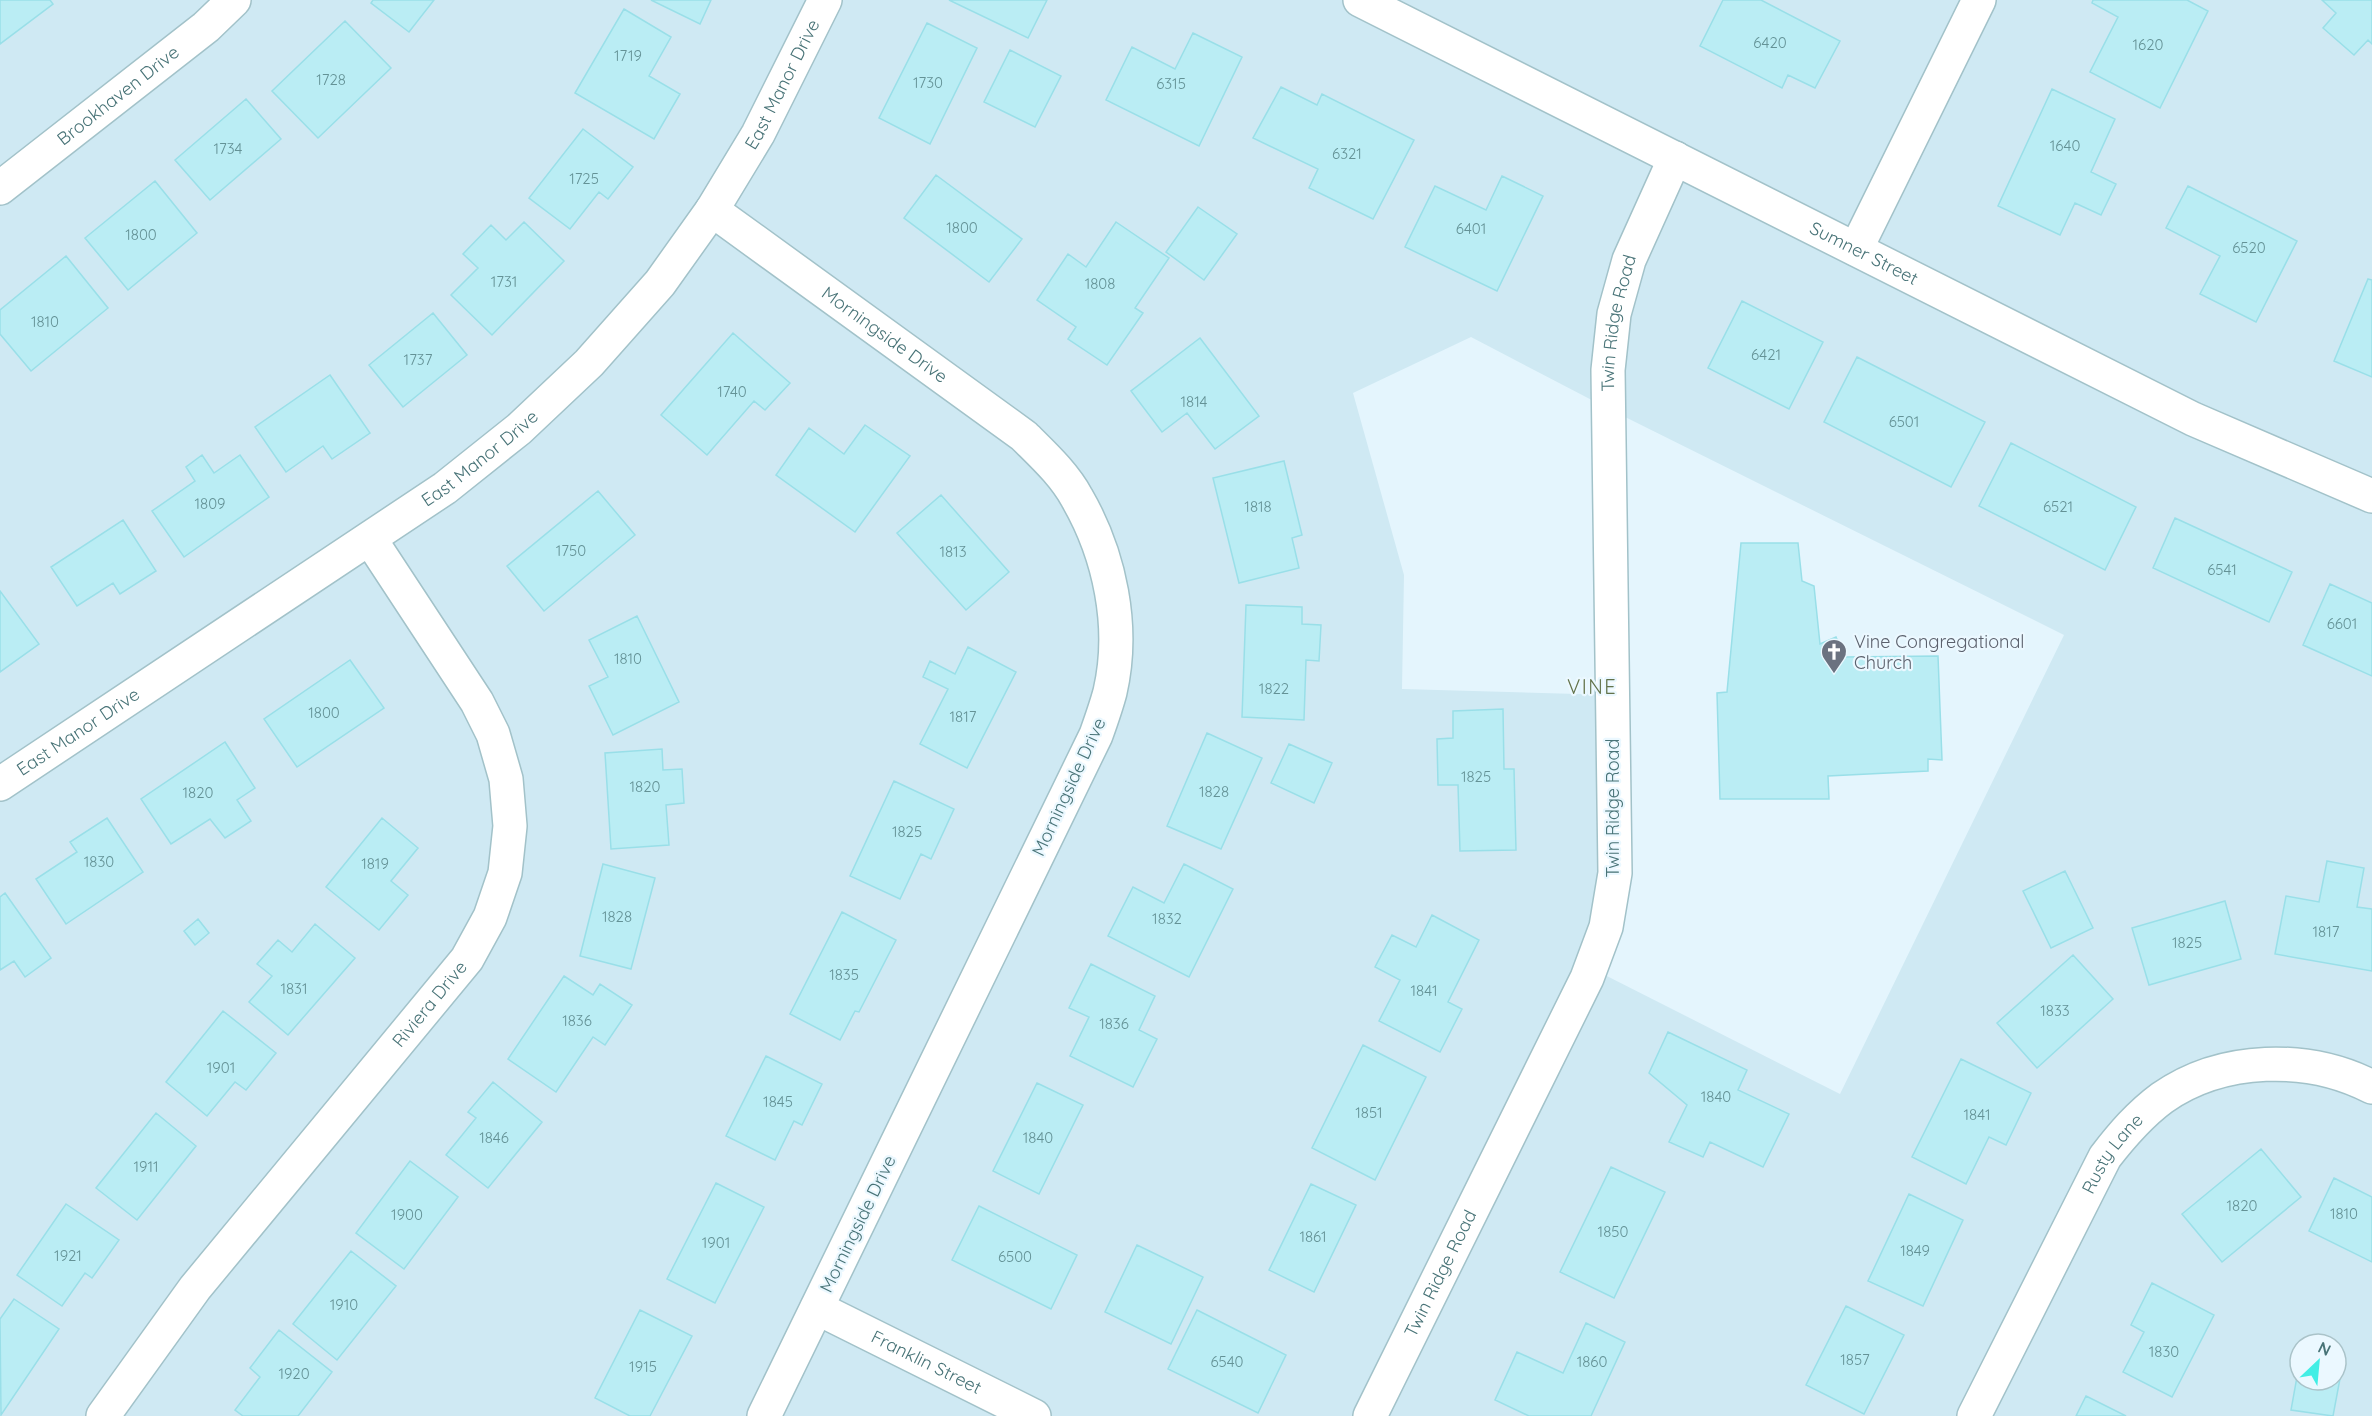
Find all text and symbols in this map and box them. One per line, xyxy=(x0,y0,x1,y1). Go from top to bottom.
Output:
street label: East Manor Drive xyxy=(739,15,825,154)
house number: 6420 xyxy=(1753,33,1787,52)
house number: 1620 xyxy=(2133,35,2164,54)
street label: Brookhaven Drive xyxy=(52,40,184,150)
house number: 1719 xyxy=(614,46,642,65)
house number: 1728 xyxy=(316,70,346,89)
house number: 1730 xyxy=(913,73,943,92)
house number: 6315 xyxy=(1156,74,1186,93)
house number: 1640 xyxy=(2050,136,2080,155)
house number: 1734 xyxy=(213,139,243,158)
house number: 6321 xyxy=(1332,144,1362,163)
house number: 1725 xyxy=(569,169,599,188)
street label: Sumner Street xyxy=(1806,216,1922,290)
house number: 1800 xyxy=(946,218,978,237)
house number: 6401 xyxy=(1456,219,1486,238)
house number: 1800 xyxy=(125,225,157,244)
house number: 6520 xyxy=(2232,238,2266,257)
street label: Twin Ridge Road xyxy=(1596,252,1641,392)
house number: 1731 xyxy=(491,272,517,291)
house number: 1808 xyxy=(1085,274,1115,293)
street label: Morningside Drive xyxy=(817,281,952,388)
house number: 1810 xyxy=(31,312,59,331)
house number: 6421 xyxy=(1751,345,1781,364)
house number: 1737 xyxy=(404,350,433,369)
house number: 1740 xyxy=(717,382,747,401)
house number: 1814 xyxy=(1181,392,1208,411)
street label: East Manor Drive xyxy=(417,405,543,512)
house number: 6501 xyxy=(1889,412,1919,431)
house number: 1809 xyxy=(195,494,225,513)
house number: 1818 xyxy=(1244,497,1272,516)
house number: 6521 xyxy=(2043,497,2073,516)
house number: 1750 xyxy=(556,541,586,560)
house number: 1813 xyxy=(939,542,967,561)
house number: 6541 xyxy=(2207,560,2237,579)
house number: 6601 xyxy=(2327,614,2357,633)
place label: Vine Congregational Church xyxy=(1854,630,2025,674)
church icon: Vine Congregational Church xyxy=(1819,637,1849,675)
house number: 1810 xyxy=(614,649,642,668)
district label: VINE xyxy=(1567,674,1617,699)
house number: 1822 xyxy=(1259,679,1289,698)
street label: East Manor Drive xyxy=(12,682,144,781)
house number: 1800 xyxy=(308,703,340,722)
house number: 1817 xyxy=(950,707,977,726)
street label: Morningside Drive xyxy=(1026,714,1111,860)
street label: Twin Ridge Road xyxy=(1601,739,1624,877)
house number: 1825 xyxy=(1461,767,1491,786)
house number: 1820 xyxy=(630,777,661,796)
house number: 1828 xyxy=(1199,782,1229,801)
house number: 1820 xyxy=(183,783,214,802)
house number: 1825 xyxy=(892,822,922,841)
house number: 1830 xyxy=(84,852,114,871)
house number: 1819 xyxy=(361,854,389,873)
house number: 1828 xyxy=(602,907,632,926)
house number: 1832 xyxy=(1152,909,1182,928)
house number: 1817 xyxy=(2313,922,2340,941)
house number: 1825 xyxy=(2172,933,2202,952)
street label: Riviera Drive xyxy=(387,956,472,1052)
house number: 1835 xyxy=(829,965,859,984)
house number: 1831 xyxy=(280,979,308,998)
house number: 1841 xyxy=(1411,981,1438,1000)
house number: 1833 xyxy=(2040,1001,2070,1020)
house number: 1836 xyxy=(562,1011,592,1030)
house number: 1836 xyxy=(1099,1014,1129,1033)
house number: 1901 xyxy=(207,1058,235,1077)
house number: 1840 xyxy=(1701,1087,1731,1106)
house number: 1845 xyxy=(763,1092,793,1111)
house number: 1851 xyxy=(1355,1103,1383,1122)
house number: 1841 xyxy=(1964,1105,1991,1124)
street label: Rusty Lane xyxy=(2076,1108,2148,1197)
house number: 1846 xyxy=(479,1128,509,1147)
house number: 1840 xyxy=(1023,1128,1053,1147)
street label: Morningside Drive xyxy=(814,1151,901,1296)
house number: 1911 xyxy=(133,1157,159,1176)
house number: 1820 xyxy=(2227,1196,2258,1215)
house number: 1810 xyxy=(2330,1204,2358,1223)
house number: 1900 xyxy=(391,1205,423,1224)
street label: Twin Ridge Road xyxy=(1399,1206,1481,1341)
house number: 1850 xyxy=(1598,1222,1628,1241)
house number: 1861 xyxy=(1299,1227,1327,1246)
house number: 1901 xyxy=(702,1233,730,1252)
house number: 1849 xyxy=(1900,1241,1930,1260)
house number: 1921 xyxy=(54,1246,82,1265)
house number: 6500 xyxy=(998,1247,1032,1266)
house number: 1910 xyxy=(330,1295,358,1314)
street label: Franklin Street xyxy=(868,1325,985,1399)
north arrow xyxy=(2288,1332,2348,1392)
text: N xyxy=(2315,1337,2334,1360)
house number: 1830 xyxy=(2149,1342,2179,1361)
house number: 1857 xyxy=(1840,1350,1870,1369)
house number: 6540 xyxy=(1210,1352,1244,1371)
house number: 1860 xyxy=(1577,1352,1607,1371)
house number: 1915 xyxy=(629,1357,657,1376)
house number: 1920 xyxy=(278,1364,310,1383)

